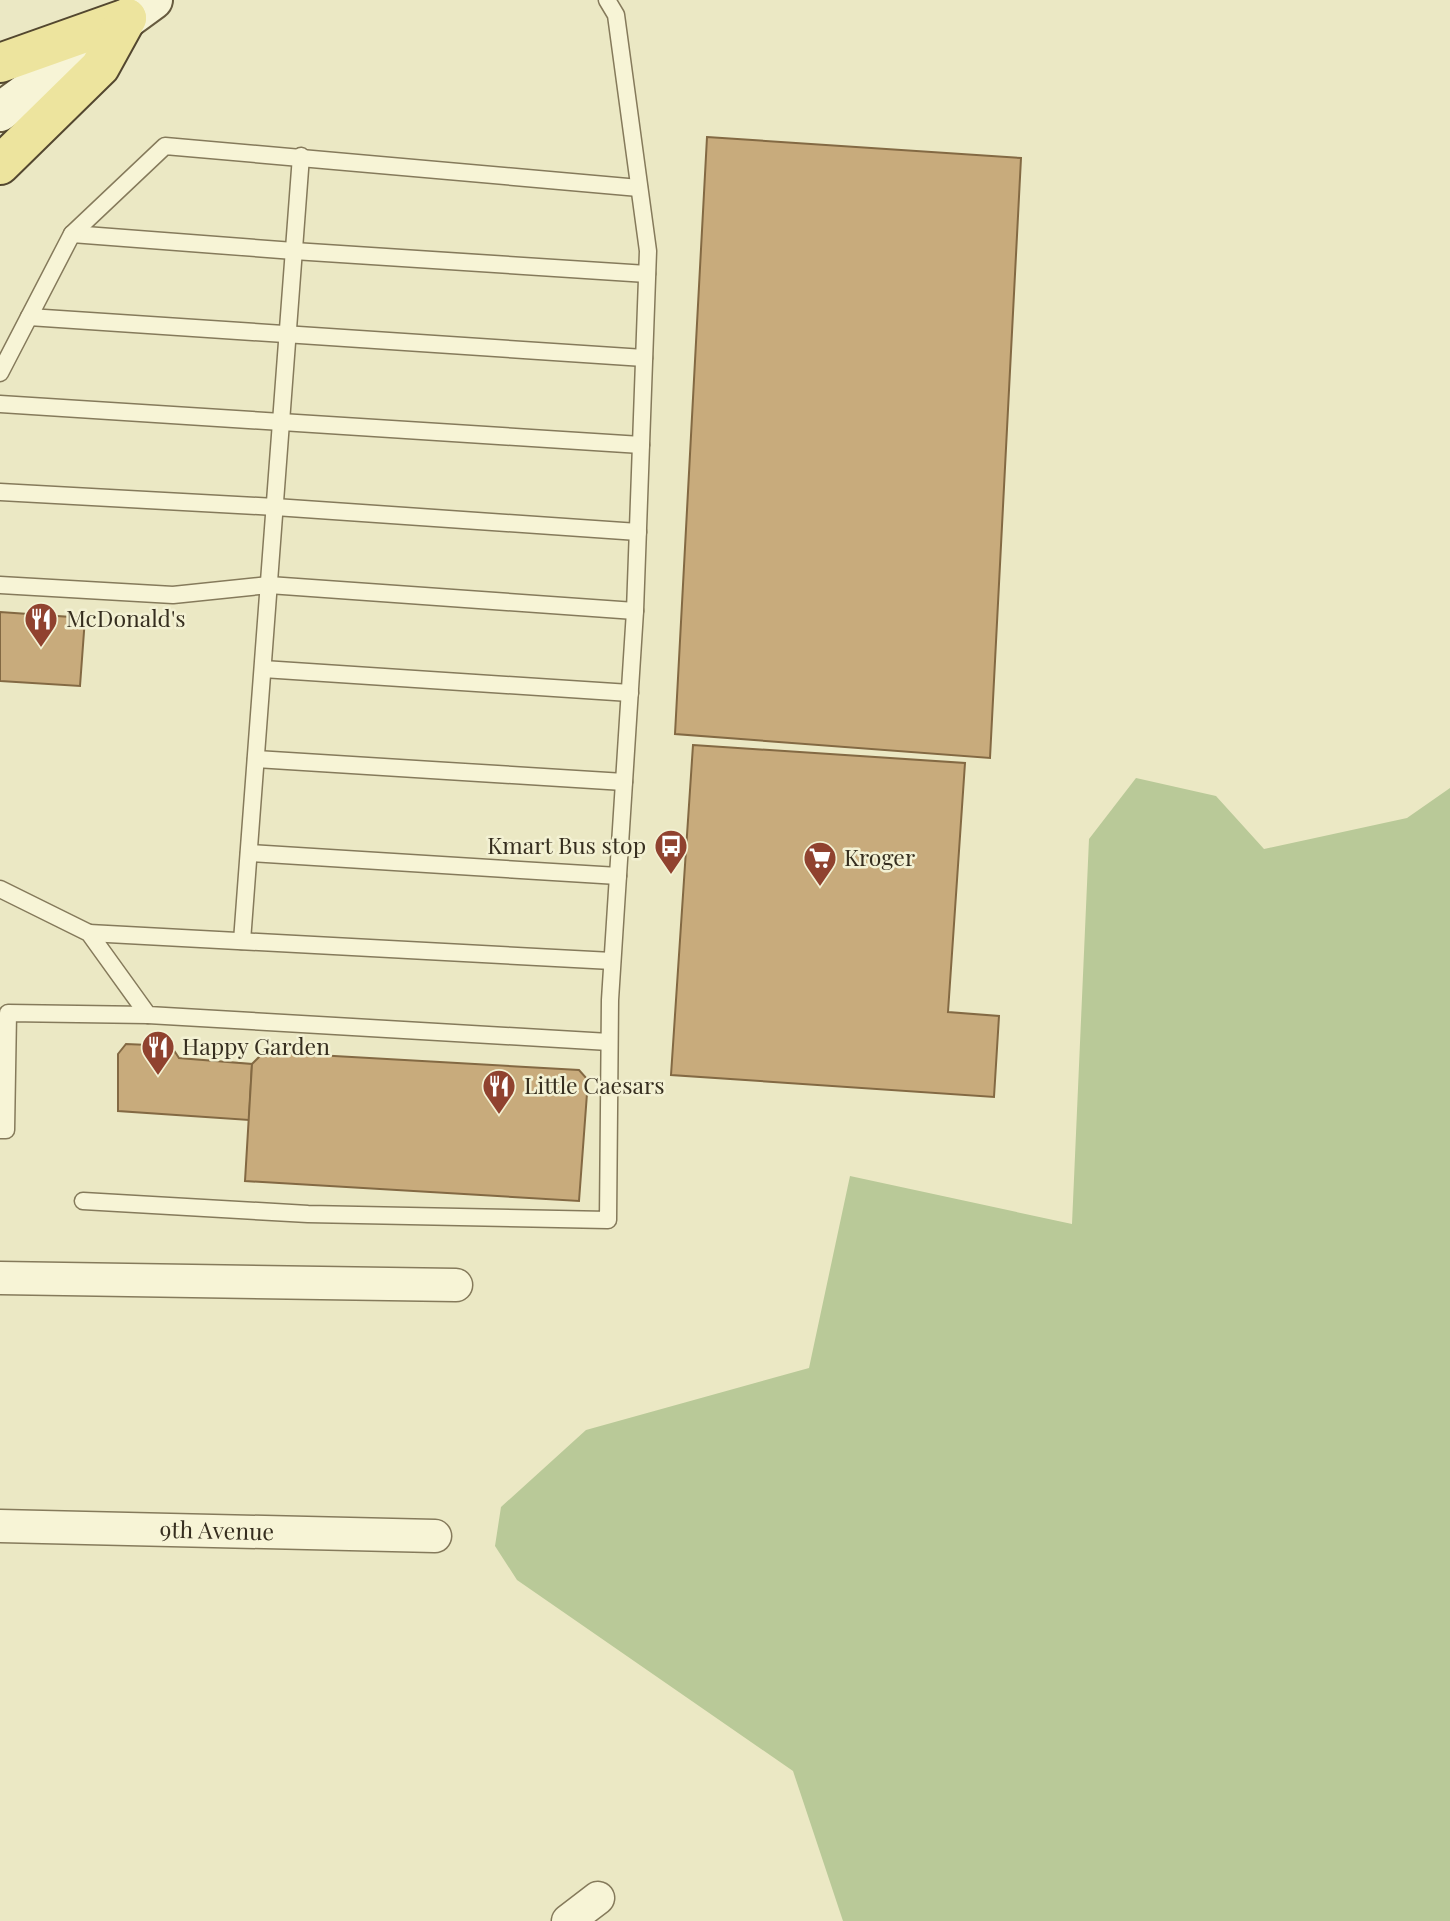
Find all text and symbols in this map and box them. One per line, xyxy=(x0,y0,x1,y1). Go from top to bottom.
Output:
restaurant icon: McDonald's xyxy=(22,600,60,649)
place label: McDonald's xyxy=(66,602,186,633)
bus stop icon: Kmart Bus stop xyxy=(652,827,690,876)
place label: Kmart Bus stop xyxy=(487,829,646,860)
supermarket icon: Kroger xyxy=(801,839,839,888)
place label: Kroger xyxy=(844,841,915,872)
restaurant icon: Happy Garden xyxy=(139,1028,177,1077)
place label: Happy Garden xyxy=(182,1030,330,1061)
restaurant icon: Little Caesars xyxy=(480,1067,518,1116)
place label: Little Caesars xyxy=(524,1069,665,1100)
street label: 9th Avenue xyxy=(159,1513,274,1546)

